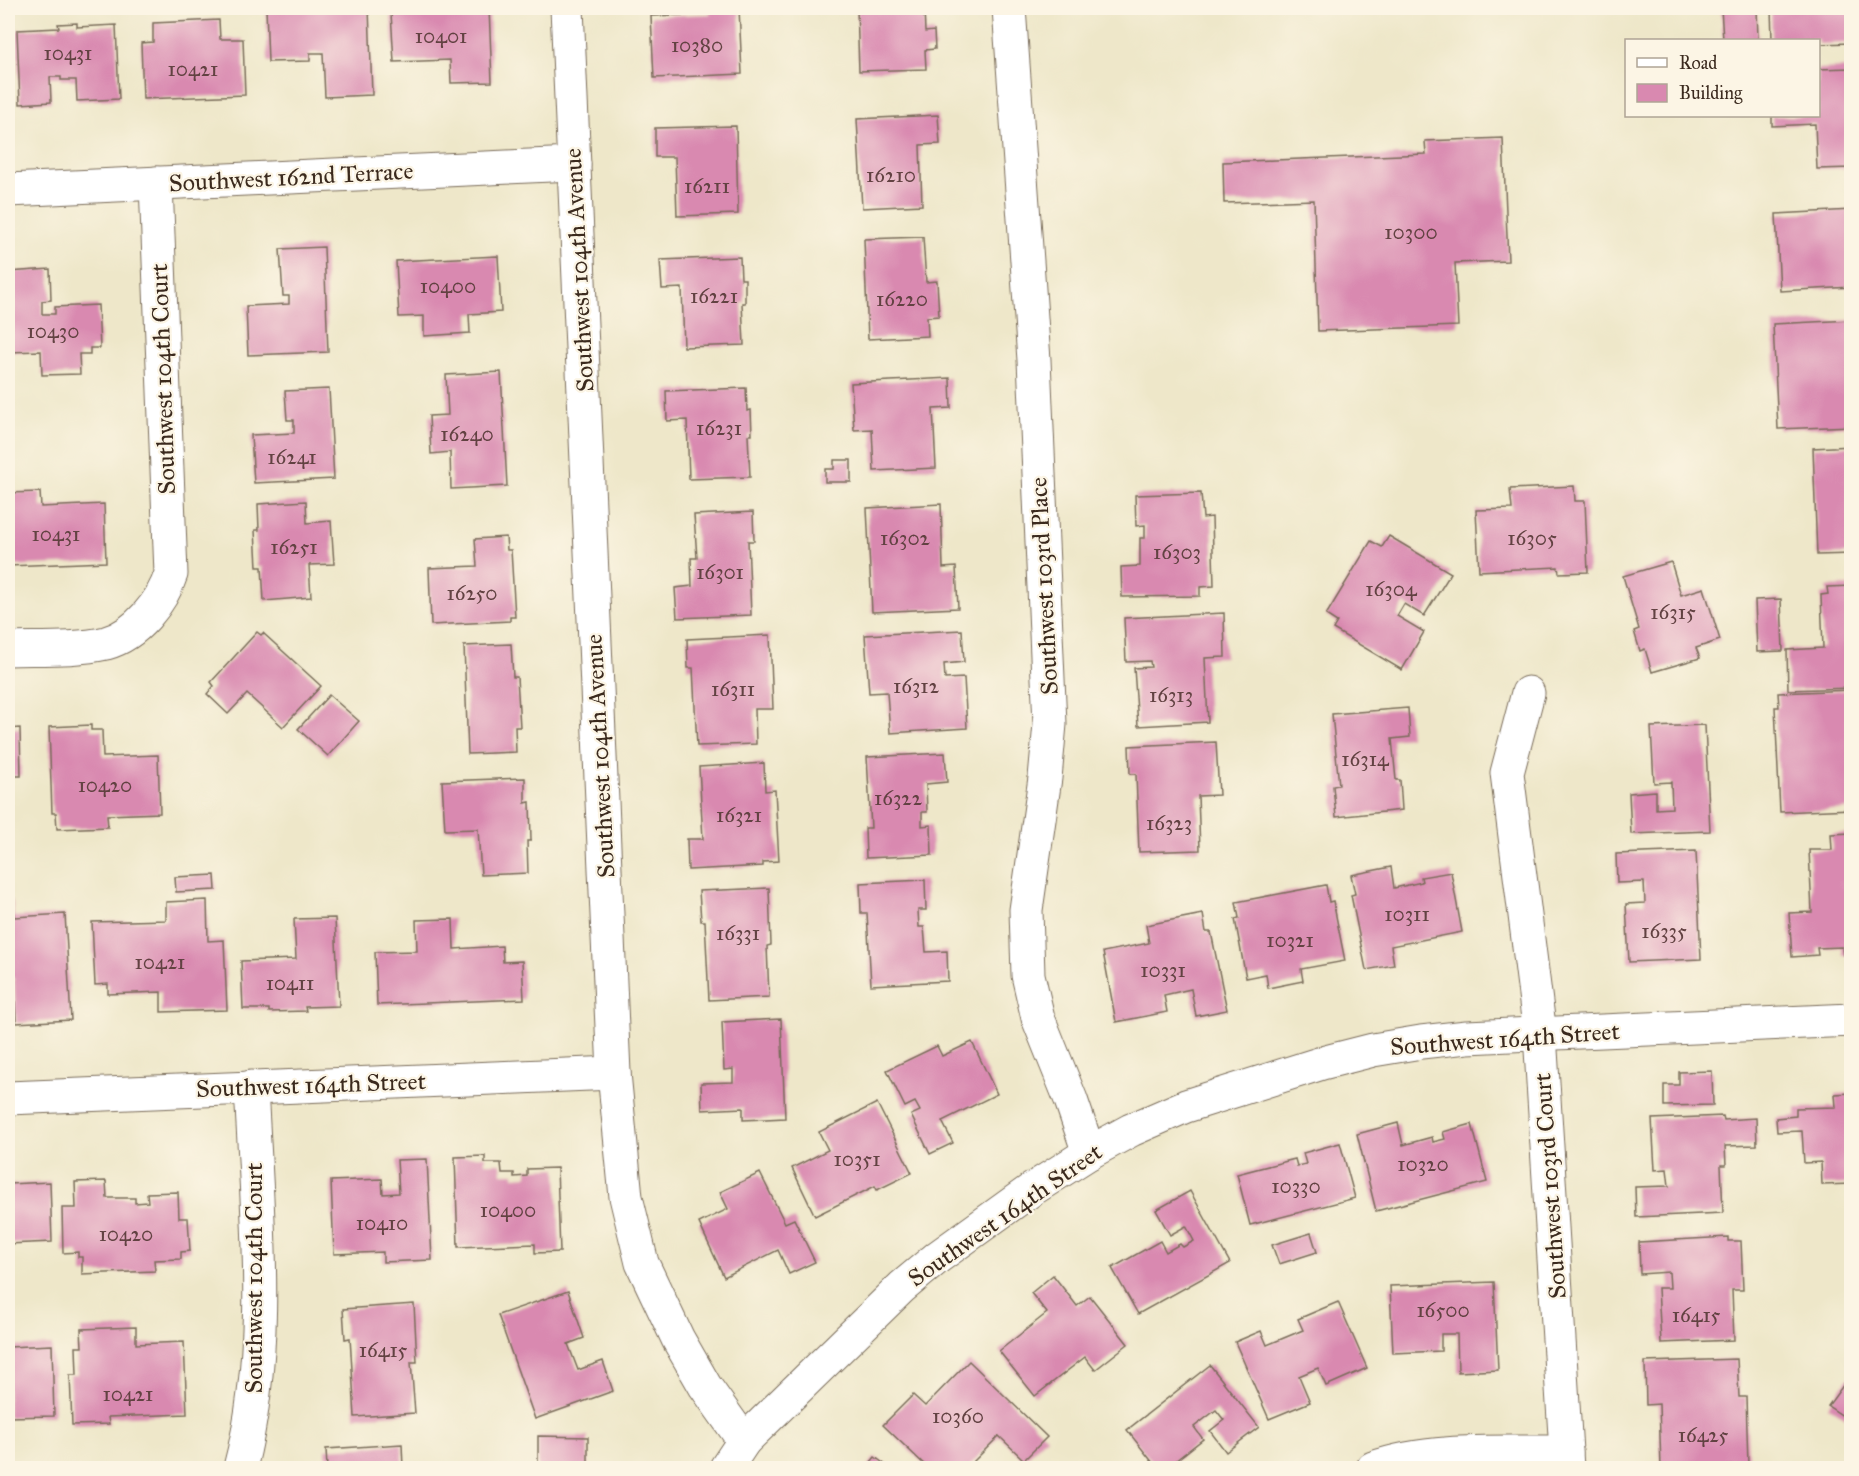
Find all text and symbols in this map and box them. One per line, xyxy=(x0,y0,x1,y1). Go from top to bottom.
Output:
house number: 10401 xyxy=(415,23,467,49)
house number: 10380 xyxy=(671,32,723,58)
legend xyxy=(1625,39,1820,117)
house number: 10431 xyxy=(44,40,92,66)
text: Road xyxy=(1679,52,1717,74)
house number: 10421 xyxy=(168,56,218,82)
text: Building xyxy=(1679,82,1743,105)
street label: Southwest 104th Avenue xyxy=(558,147,600,393)
street label: Southwest 162nd Terrace xyxy=(168,156,414,198)
house number: 16210 xyxy=(866,162,916,188)
house number: 16211 xyxy=(684,173,730,199)
house number: 10300 xyxy=(1384,219,1438,245)
street label: Southwest 104th Court xyxy=(144,263,182,495)
house number: 10400 xyxy=(420,273,476,299)
house number: 16221 xyxy=(690,283,738,309)
house number: 16220 xyxy=(876,286,928,312)
house number: 10430 xyxy=(27,318,79,344)
house number: 16231 xyxy=(696,415,742,441)
house number: 16240 xyxy=(440,421,494,447)
house number: 16241 xyxy=(267,444,317,470)
street label: Southwest 103rd Place xyxy=(1023,476,1065,696)
house number: 10431 xyxy=(32,521,80,547)
house number: 16302 xyxy=(880,525,931,551)
house number: 16305 xyxy=(1507,525,1557,551)
house number: 16251 xyxy=(270,534,318,560)
house number: 16303 xyxy=(1153,539,1201,565)
house number: 16301 xyxy=(696,559,744,585)
house number: 16304 xyxy=(1365,576,1418,602)
house number: 16250 xyxy=(446,580,498,606)
house number: 16315 xyxy=(1650,599,1696,625)
street label: Southwest 104th Avenue xyxy=(579,633,621,879)
house number: 16312 xyxy=(893,673,940,699)
house number: 16311 xyxy=(711,676,755,702)
house number: 16313 xyxy=(1149,682,1193,708)
house number: 16314 xyxy=(1341,746,1390,772)
house number: 10420 xyxy=(78,772,132,798)
house number: 16322 xyxy=(874,785,923,811)
house number: 16321 xyxy=(716,802,762,828)
house number: 16323 xyxy=(1146,810,1192,836)
house number: 10311 xyxy=(1384,901,1430,927)
house number: 16335 xyxy=(1641,918,1687,944)
house number: 16331 xyxy=(716,920,760,946)
house number: 10321 xyxy=(1266,927,1314,953)
house number: 10421 xyxy=(135,949,185,975)
house number: 10331 xyxy=(1140,957,1186,983)
house number: 10411 xyxy=(266,970,314,996)
street label: Southwest 164th Street xyxy=(1389,1016,1621,1062)
street label: Southwest 164th Street xyxy=(195,1066,427,1104)
street label: Southwest 103rd Court xyxy=(1527,1072,1573,1300)
street label: Southwest 164th Street xyxy=(902,1136,1108,1293)
house number: 10351 xyxy=(834,1146,880,1172)
house number: 10320 xyxy=(1397,1151,1449,1177)
street label: Southwest 104th Court xyxy=(239,1162,269,1394)
house number: 10330 xyxy=(1271,1173,1321,1199)
house number: 10400 xyxy=(480,1197,536,1223)
house number: 10410 xyxy=(356,1210,408,1236)
house number: 10420 xyxy=(99,1221,153,1247)
house number: 16500 xyxy=(1416,1297,1470,1323)
house number: 16415 xyxy=(1672,1302,1721,1328)
house number: 16415 xyxy=(359,1337,408,1363)
house number: 10421 xyxy=(103,1381,153,1407)
house number: 10360 xyxy=(932,1403,984,1429)
house number: 16425 xyxy=(1678,1422,1729,1448)

